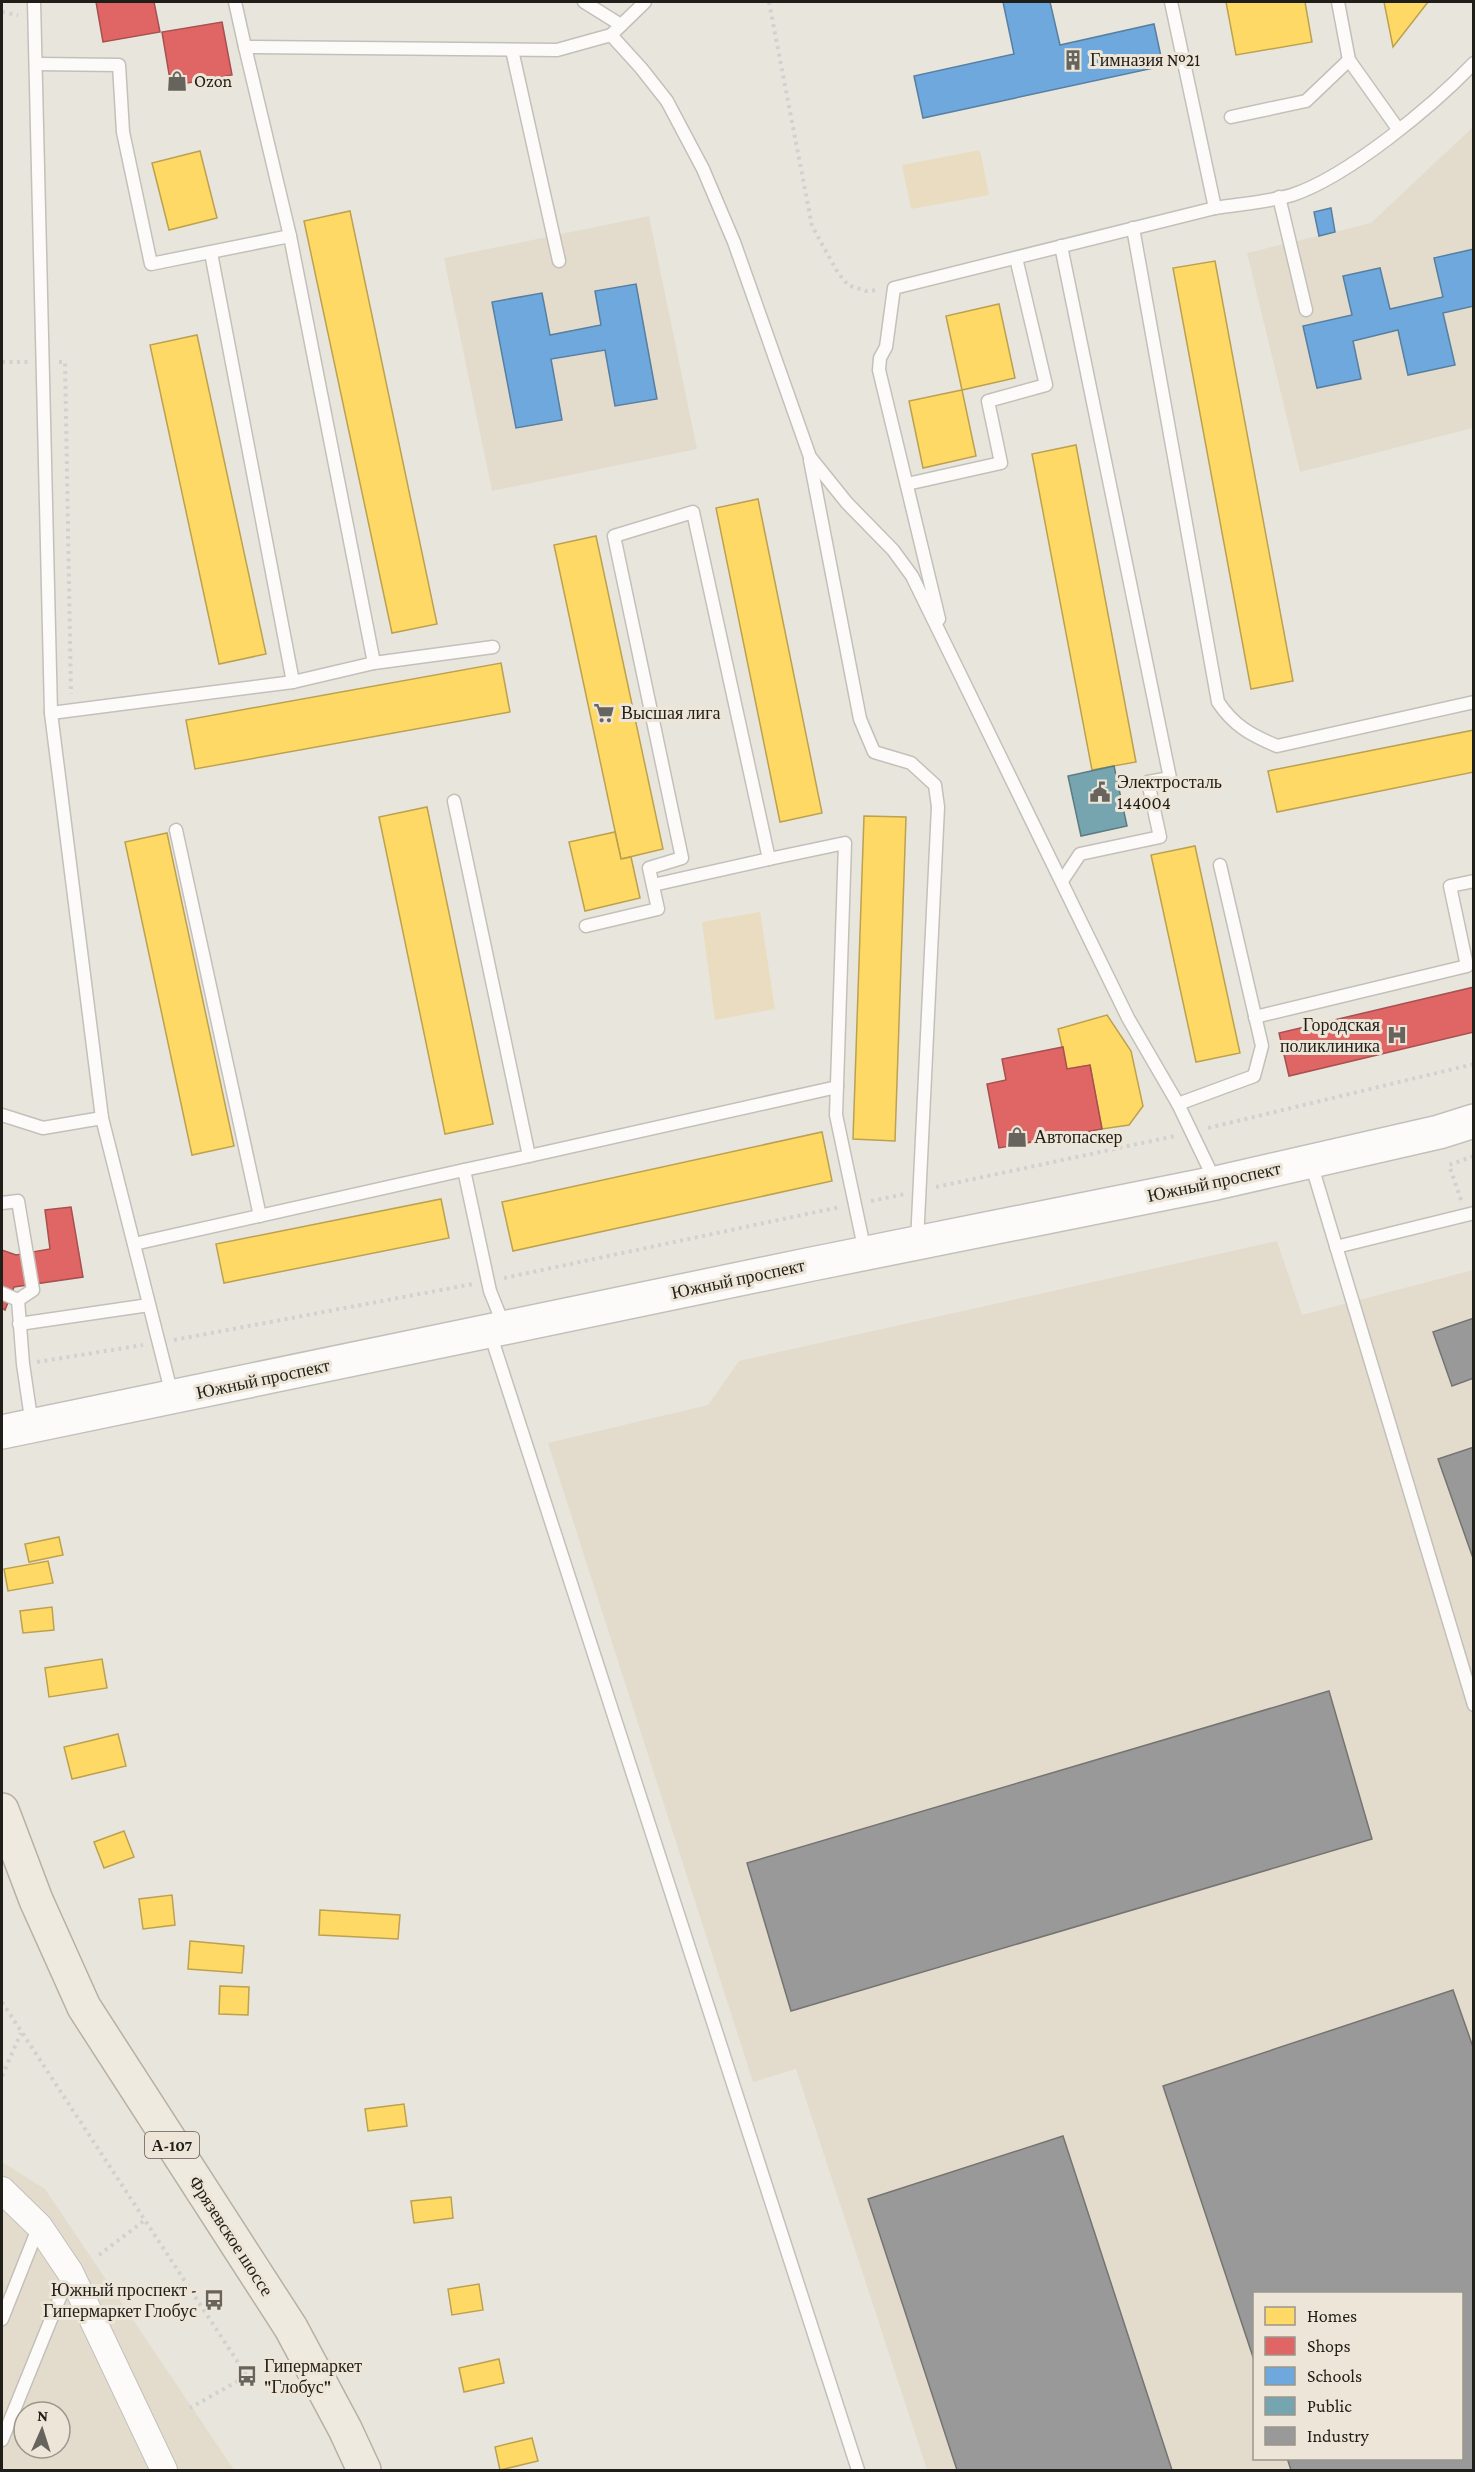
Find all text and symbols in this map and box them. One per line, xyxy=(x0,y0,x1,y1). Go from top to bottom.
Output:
building icon: Гимназия №21 xyxy=(1061,48,1085,72)
place label: Гимназия №21 xyxy=(1090,50,1200,70)
shop icon: Ozon xyxy=(165,69,189,93)
place label: Ozon xyxy=(194,71,233,91)
supermarket icon: Высшая лига xyxy=(592,701,616,725)
place label: Высшая лига xyxy=(621,703,721,723)
place label: Электросталь 144004 xyxy=(1117,772,1222,813)
public building icon: Электросталь 144004 xyxy=(1088,780,1112,804)
place label: Городская поликлиника xyxy=(1280,1015,1380,1056)
hospital icon: Городская поликлиника xyxy=(1385,1023,1409,1047)
shop icon: Автопаскер xyxy=(1005,1125,1029,1149)
place label: Автопаскер xyxy=(1034,1127,1123,1147)
street label: Южный проспект xyxy=(1145,1158,1283,1206)
street label: Южный проспект xyxy=(669,1255,807,1303)
street label: Южный проспект xyxy=(194,1355,332,1403)
road number: А-107 xyxy=(145,2132,199,2158)
street label: Фрязевское шоссе xyxy=(185,2172,277,2300)
place label: Южный проспект - Гипермаркет Глобус xyxy=(43,2280,197,2321)
bus stop icon: Южный проспект - Гипермаркет Глобус xyxy=(202,2288,226,2312)
legend xyxy=(1253,2292,1463,2460)
text: Homes xyxy=(1307,2306,1357,2326)
text: Shops xyxy=(1307,2336,1351,2356)
place label: Гипермаркет "Глобус" xyxy=(264,2356,362,2397)
bus stop icon: Гипермаркет "Глобус" xyxy=(235,2364,259,2388)
text: Schools xyxy=(1307,2366,1362,2386)
text: Public xyxy=(1307,2396,1352,2416)
north arrow xyxy=(12,2400,72,2460)
text: N xyxy=(37,2407,49,2424)
text: Industry xyxy=(1307,2426,1370,2446)

